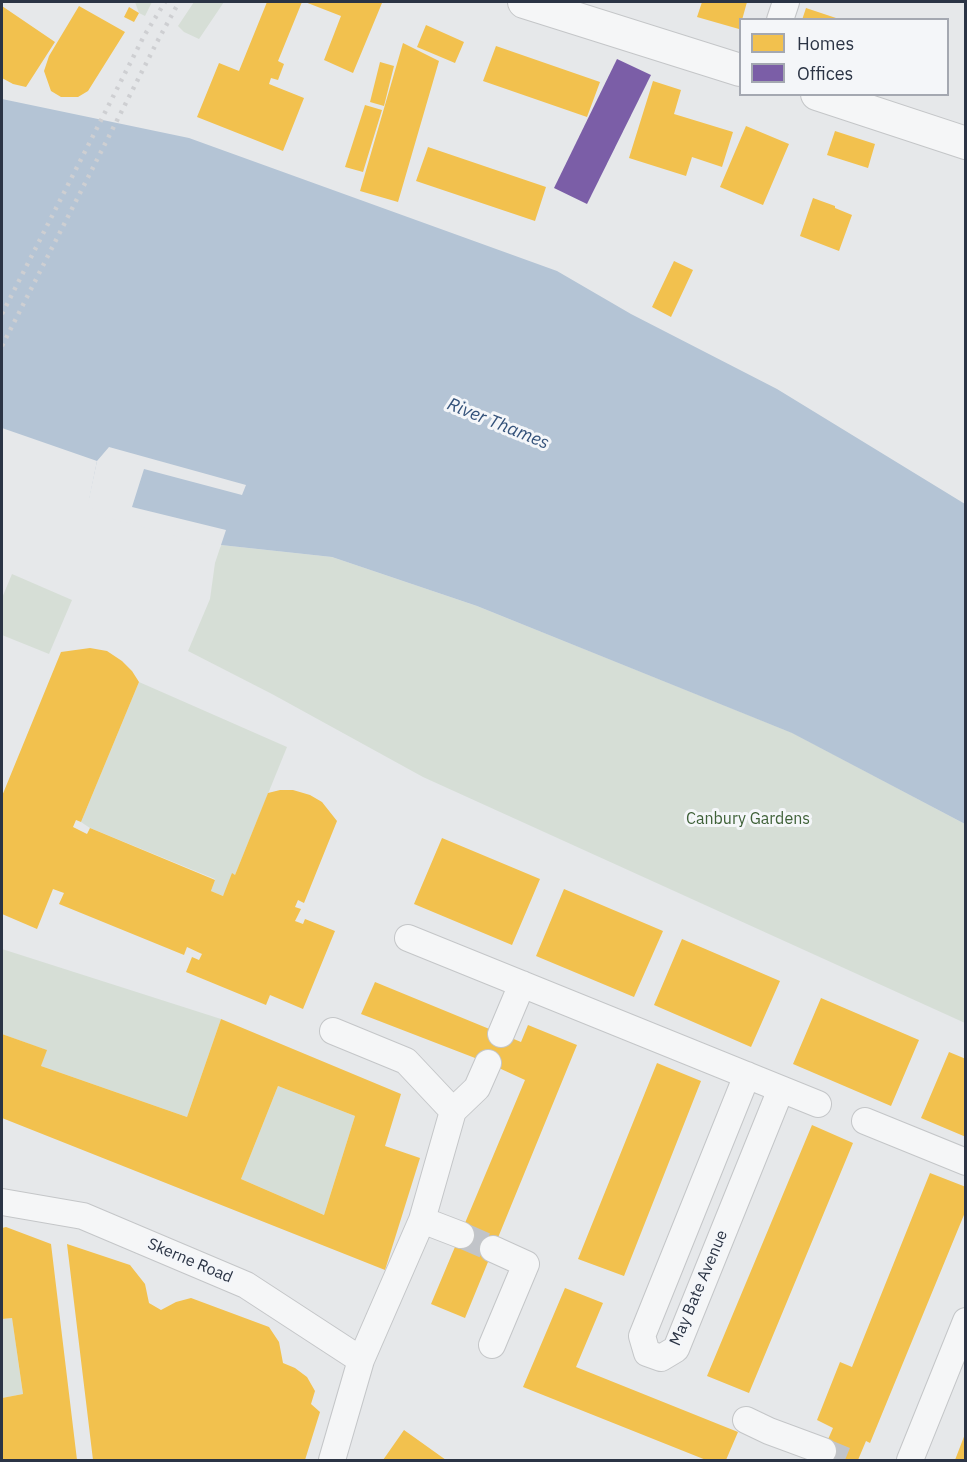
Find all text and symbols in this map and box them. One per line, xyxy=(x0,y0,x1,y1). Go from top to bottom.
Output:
legend xyxy=(739,18,949,96)
text: Homes xyxy=(797,32,854,55)
text: Offices xyxy=(797,62,853,85)
water label: River Thames xyxy=(444,394,552,454)
park label: Canbury Gardens xyxy=(686,809,810,829)
street label: May Bate Avenue xyxy=(666,1227,732,1349)
street label: Skerne Road xyxy=(145,1234,235,1288)

